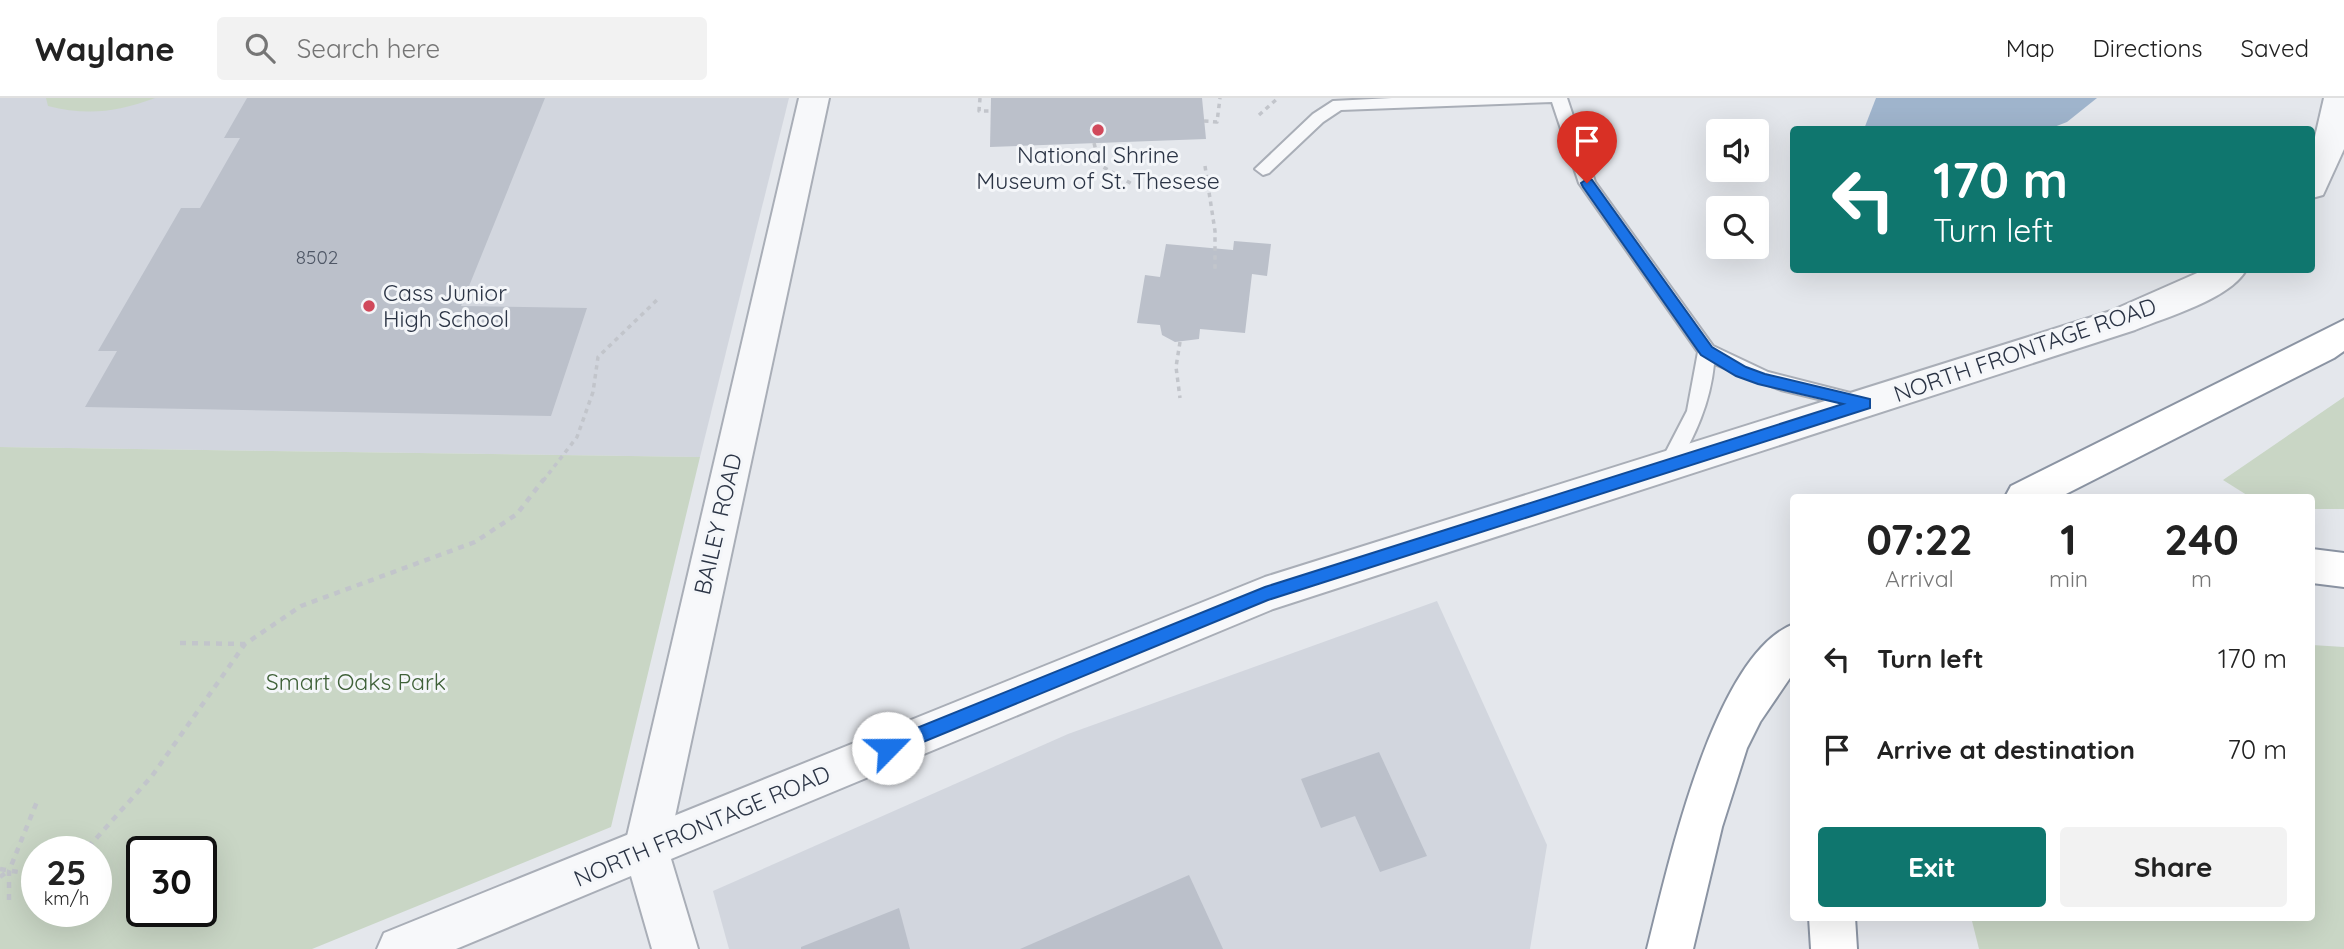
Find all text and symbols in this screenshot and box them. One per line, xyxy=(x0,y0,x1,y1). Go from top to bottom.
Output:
search box xyxy=(217,17,707,80)
text: Waylane xyxy=(35,28,175,69)
icon: search xyxy=(241,29,279,67)
text: Search here xyxy=(297,32,440,65)
text: Map xyxy=(2006,33,2055,63)
text: Directions xyxy=(2093,33,2203,63)
text: Saved xyxy=(2241,33,2309,63)
pin xyxy=(1557,111,1617,183)
map controls xyxy=(1706,119,1769,259)
button: sound xyxy=(1706,119,1769,182)
marker: National Shrine Museum of St. Thesese xyxy=(1090,122,1106,138)
icon: arrive xyxy=(1568,122,1606,160)
place label: National Shrine Museum of St. Thesese xyxy=(976,140,1220,195)
text: 170 m xyxy=(1933,149,2068,210)
icon: left xyxy=(1818,154,1909,245)
button: search xyxy=(1706,196,1769,259)
text: Turn left xyxy=(1933,210,2054,250)
house number: 8502 xyxy=(296,245,338,269)
place label: Cass Junior High School xyxy=(383,278,509,333)
street label: NORTH FRONTAGE ROAD xyxy=(1890,291,2160,408)
marker: Cass Junior High School xyxy=(361,298,377,314)
street label: BAILEY ROAD xyxy=(687,450,748,597)
text: 07:22 xyxy=(1866,513,1973,566)
text: 1 xyxy=(2060,513,2077,566)
text: 240 xyxy=(2164,513,2239,566)
text: Arrival xyxy=(1885,564,1954,593)
text: min xyxy=(2049,564,2088,593)
text: m xyxy=(2191,564,2212,593)
icon: left xyxy=(1818,640,1856,678)
text: Turn left xyxy=(1877,642,1984,675)
text: 170 m xyxy=(2218,642,2287,675)
park label: Smart Oaks Park xyxy=(266,667,446,696)
position arrow xyxy=(851,711,925,785)
icon: arrive xyxy=(1818,731,1856,769)
text: Arrive at destination xyxy=(1877,733,2135,766)
text: 70 m xyxy=(2227,733,2287,766)
street label: NORTH FRONTAGE ROAD xyxy=(569,758,834,893)
button: Exit xyxy=(1818,827,2046,907)
button: Share xyxy=(2060,827,2287,907)
speed limit sign: 30 xyxy=(126,836,217,927)
text: 25 xyxy=(46,850,87,894)
text: km/h xyxy=(44,887,89,910)

